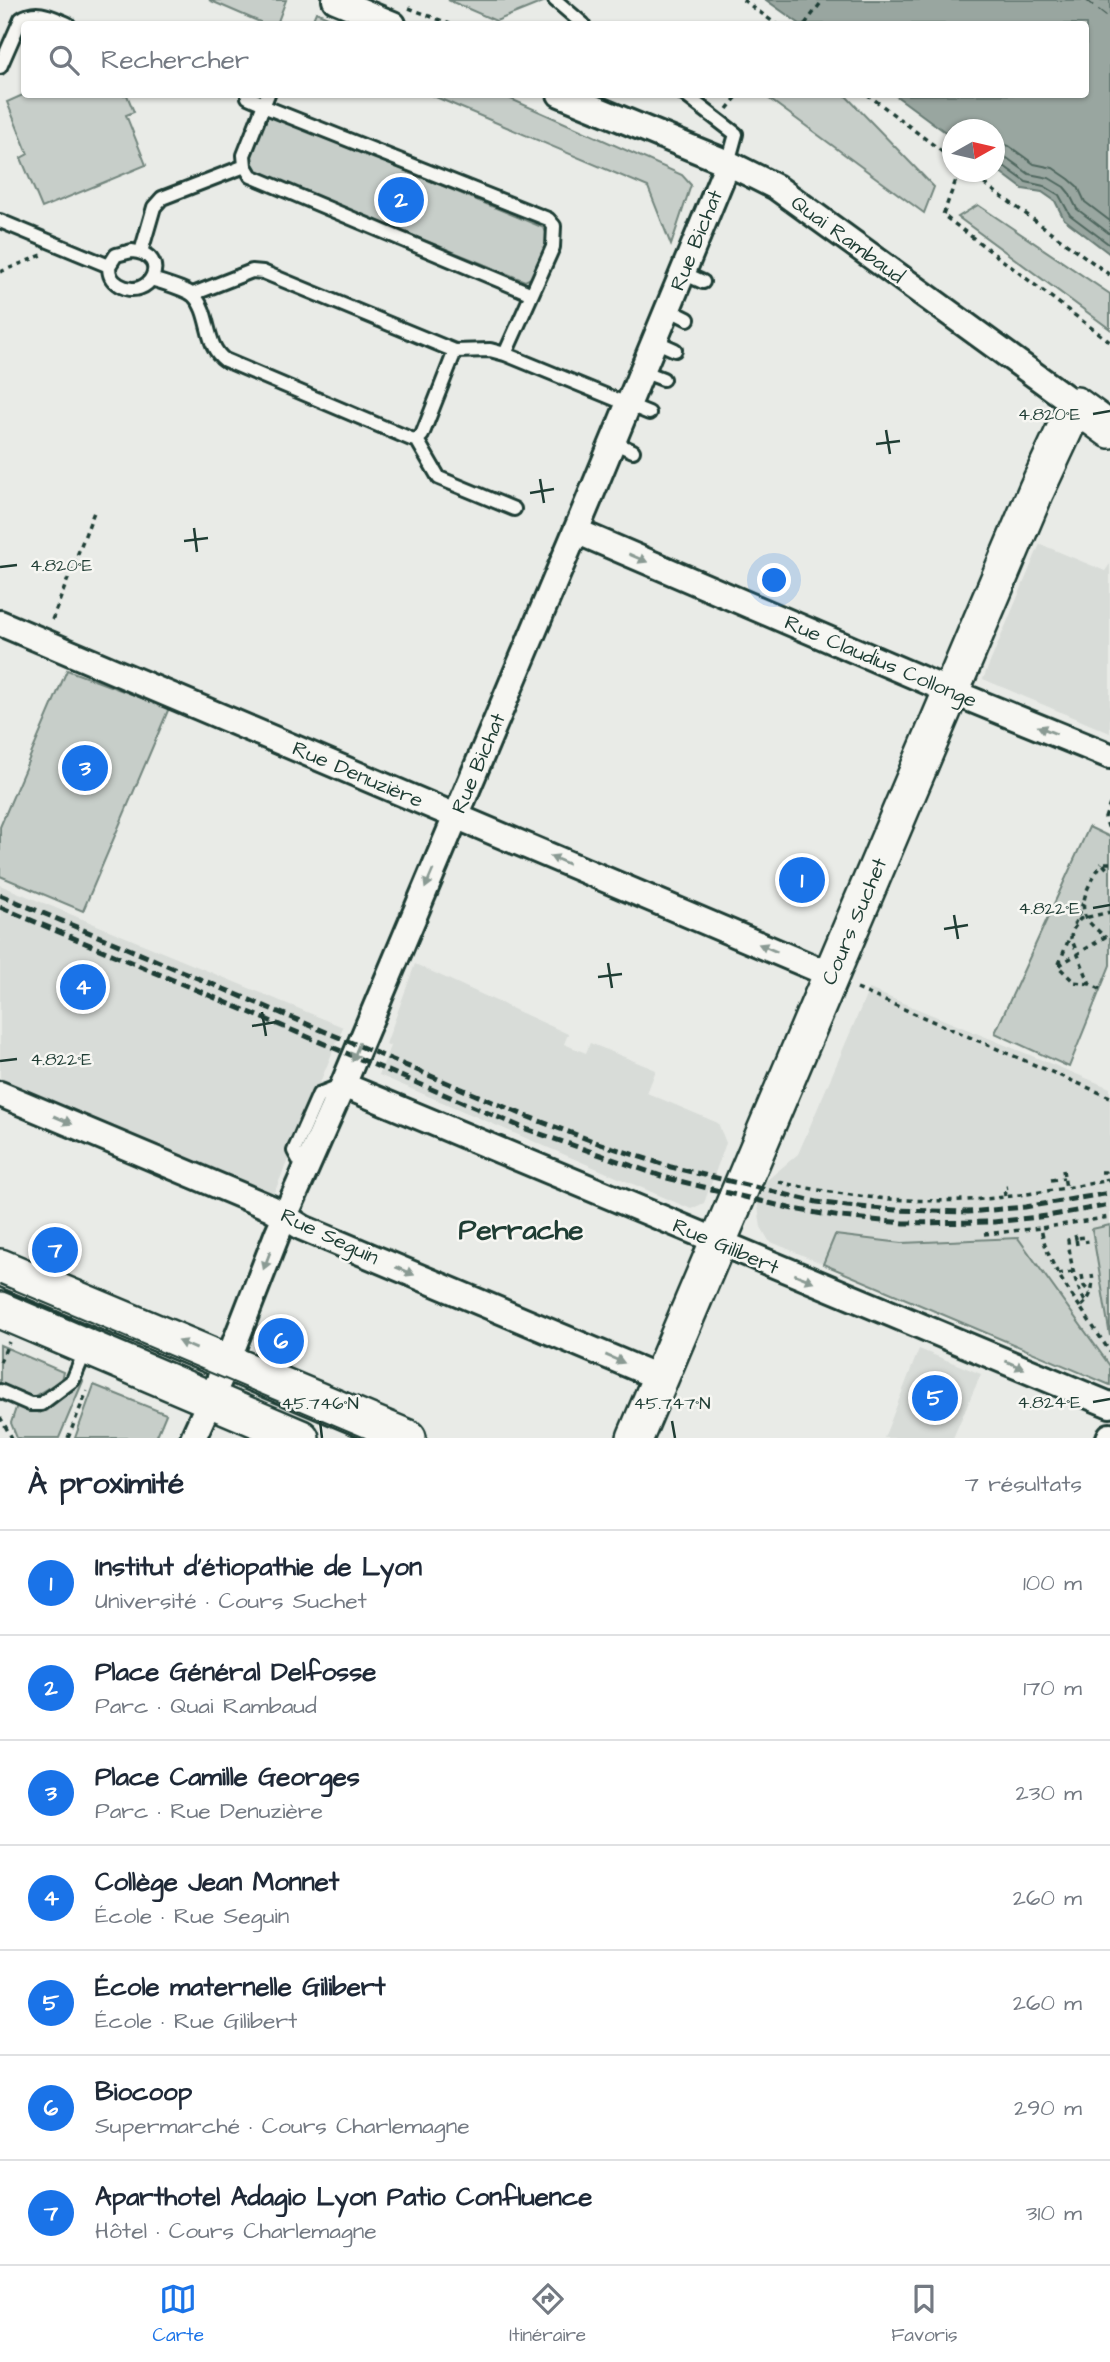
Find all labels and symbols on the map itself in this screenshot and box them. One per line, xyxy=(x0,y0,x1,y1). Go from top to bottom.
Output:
north arrow xyxy=(942,119,1005,182)
pin: 2 xyxy=(378,174,424,226)
street label: Rue Bichat xyxy=(663,185,730,295)
street label: Quai Rambaud xyxy=(785,188,911,291)
text: 4.820°E xyxy=(1018,402,1081,427)
text: 4.820°E xyxy=(30,553,93,578)
one-way arrow xyxy=(628,553,649,564)
your location xyxy=(757,563,791,597)
street label: Rue Claudius Collonge xyxy=(779,608,981,717)
street label: Rue Bichat xyxy=(444,708,513,818)
one-way arrow xyxy=(1036,725,1057,736)
street label: Rue Denuzière xyxy=(288,734,428,815)
pin: 3 xyxy=(62,742,108,794)
street label: Cours Suchet xyxy=(815,853,894,989)
one-way arrow xyxy=(549,854,569,866)
pin: 1 xyxy=(779,854,825,906)
one-way arrow xyxy=(423,869,434,890)
text: 4.822°E xyxy=(1018,896,1080,921)
one-way arrow xyxy=(758,942,779,953)
pin: 4 xyxy=(60,961,106,1013)
one-way arrow xyxy=(350,1042,361,1063)
text: 4.822°E xyxy=(30,1047,92,1072)
one-way arrow xyxy=(53,1114,73,1126)
street label: Rue Seguin xyxy=(275,1201,384,1274)
district label: Perrache xyxy=(459,1211,583,1250)
street label: Rue Gilibert xyxy=(668,1211,784,1282)
pin: 7 xyxy=(32,1224,78,1276)
one-way arrow xyxy=(262,1249,273,1270)
one-way arrow xyxy=(395,1265,415,1277)
one-way arrow xyxy=(794,1273,815,1284)
pin: 6 xyxy=(258,1315,304,1367)
one-way arrow xyxy=(176,1340,197,1351)
one-way arrow xyxy=(605,1353,625,1365)
one-way arrow xyxy=(1005,1359,1025,1371)
pin: 5 xyxy=(912,1372,958,1424)
text: 4.824°E xyxy=(1017,1390,1081,1415)
text: 45.746°N xyxy=(281,1391,359,1416)
text: 45.747°N xyxy=(633,1391,711,1416)

